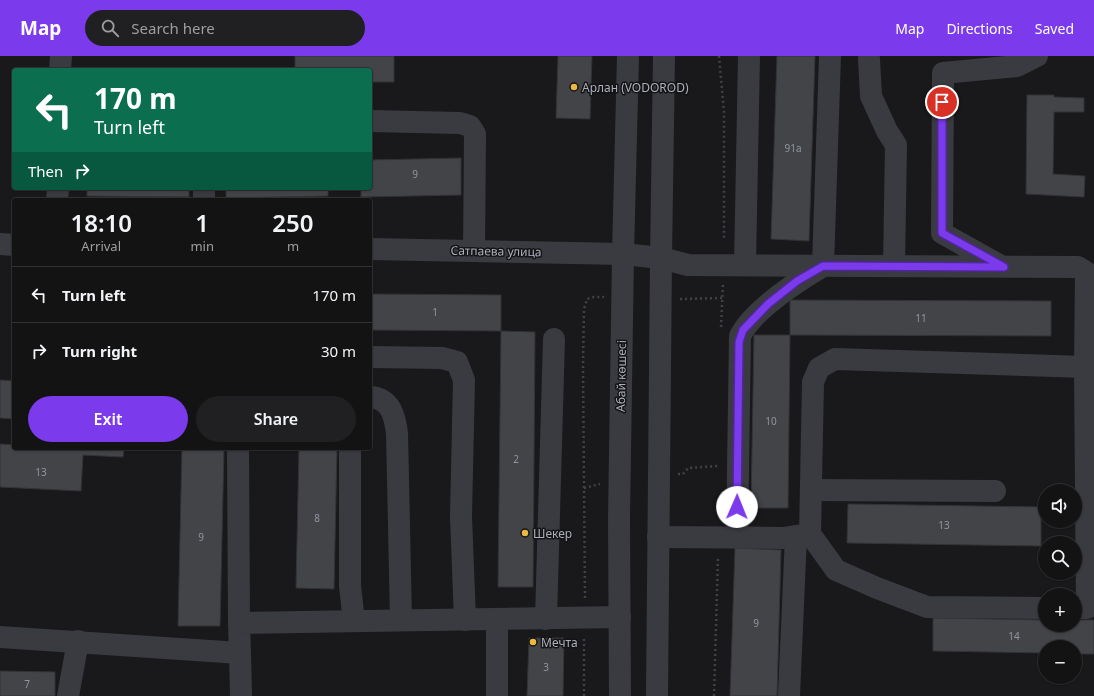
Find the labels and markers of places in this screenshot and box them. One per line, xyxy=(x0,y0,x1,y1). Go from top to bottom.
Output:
place label: Арлан (VODOROD) xyxy=(582,79,689,96)
marker: Арлан (VODOROD) xyxy=(569,82,579,92)
pin xyxy=(925,85,959,119)
place label: Шекер xyxy=(533,525,572,542)
marker: Шекер xyxy=(520,528,530,538)
place label: Мечта xyxy=(541,634,578,651)
marker: Мечта xyxy=(528,637,538,647)

